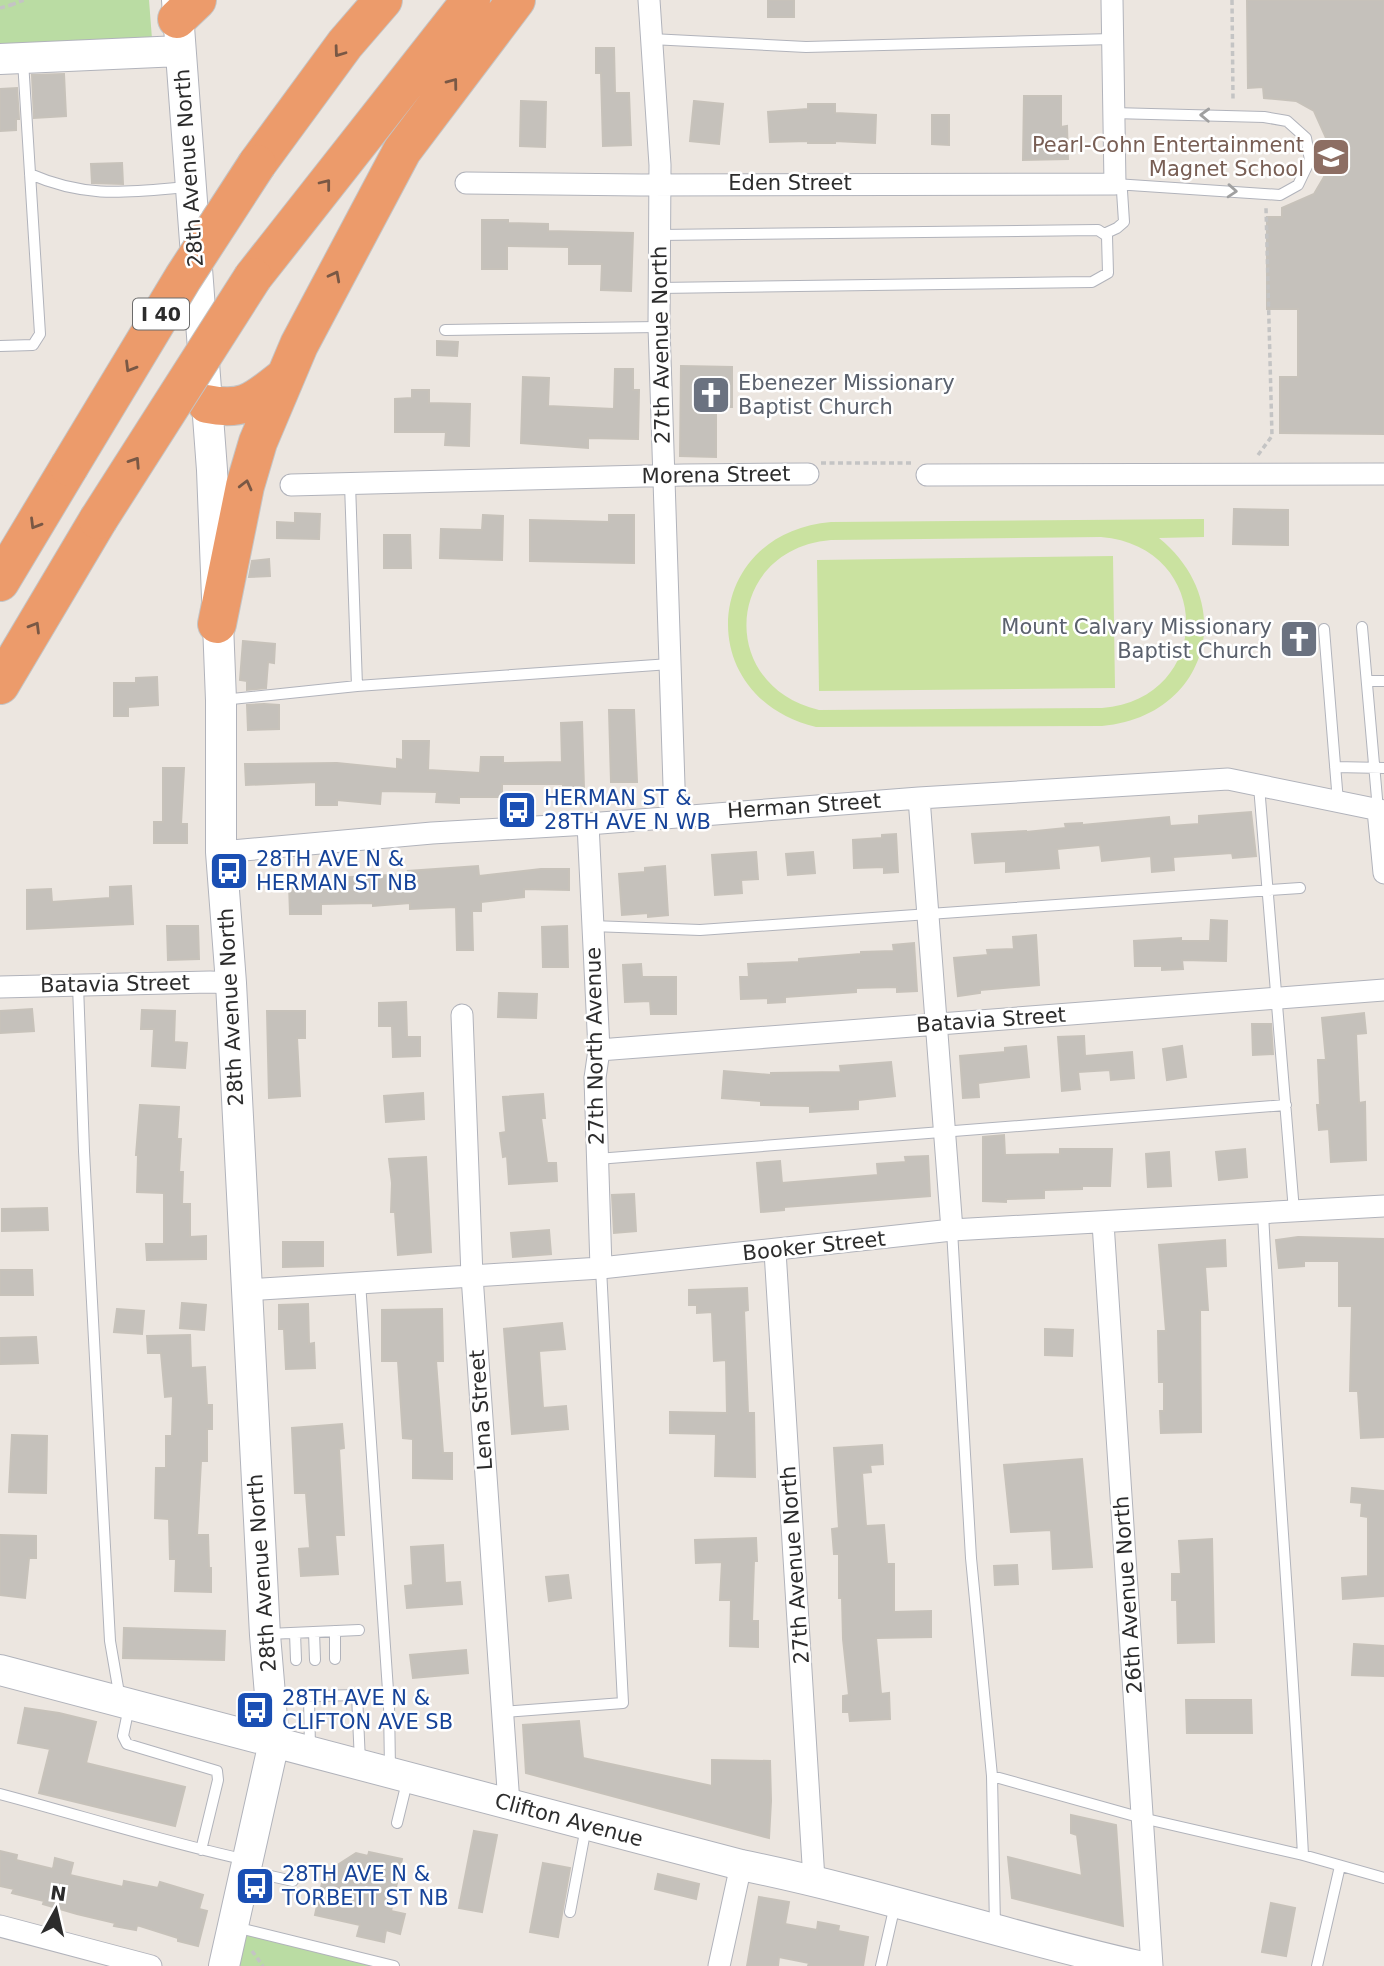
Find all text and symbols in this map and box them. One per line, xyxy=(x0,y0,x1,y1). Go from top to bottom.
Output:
one-way arrow xyxy=(334,44,347,57)
street label: 28th Avenue North xyxy=(170,68,208,268)
one-way arrow xyxy=(445,78,458,91)
one-way arrow xyxy=(1199,107,1209,123)
place label: Pearl-Cohn Entertainment Magnet School xyxy=(1032,133,1304,181)
school or university icon: Pearl-Cohn Entertainment Magnet School xyxy=(1310,136,1352,178)
street label: Eden Street xyxy=(728,171,852,195)
one-way arrow xyxy=(317,180,330,192)
one-way arrow xyxy=(1227,183,1238,198)
street label: 27th Avenue North xyxy=(647,246,675,444)
one-way arrow xyxy=(327,271,340,284)
road number: I 40 xyxy=(133,298,189,330)
one-way arrow xyxy=(125,359,138,372)
place label: Ebenezer Missionary Baptist Church xyxy=(738,371,955,419)
church icon: Ebenezer Missionary Baptist Church xyxy=(690,374,732,416)
one-way arrow xyxy=(127,457,140,470)
street label: Morena Street xyxy=(641,462,791,488)
one-way arrow xyxy=(238,479,252,491)
one-way arrow xyxy=(30,517,43,530)
place label: Mount Calvary Missionary Baptist Church xyxy=(1001,615,1272,663)
church icon: Mount Calvary Missionary Baptist Church xyxy=(1278,618,1320,660)
one-way arrow xyxy=(27,621,40,634)
place label: HERMAN ST & 28TH AVE N WB xyxy=(544,786,711,834)
bus stop icon: HERMAN ST & 28TH AVE N WB xyxy=(496,789,538,831)
street label: Herman Street xyxy=(726,789,882,823)
place label: 28TH AVE N & HERMAN ST NB xyxy=(256,847,417,895)
bus stop icon: 28TH AVE N & HERMAN ST NB xyxy=(208,850,250,892)
street label: 28th Avenue North xyxy=(214,907,248,1107)
street label: 27th North Avenue xyxy=(581,947,609,1145)
street label: Batavia Street xyxy=(40,971,190,997)
street label: Batavia Street xyxy=(915,1003,1067,1037)
street label: Booker Street xyxy=(741,1227,887,1265)
street label: Lena Street xyxy=(465,1349,497,1471)
street label: 27th Avenue North xyxy=(776,1465,814,1665)
street label: 28th Avenue North xyxy=(243,1473,281,1673)
street label: 26th Avenue North xyxy=(1109,1495,1147,1695)
place label: 28TH AVE N & CLIFTON AVE SB xyxy=(282,1686,453,1734)
bus stop icon: 28TH AVE N & CLIFTON AVE SB xyxy=(234,1689,276,1731)
street label: Clifton Avenue xyxy=(492,1789,646,1851)
place label: 28TH AVE N & TORBETT ST NB xyxy=(281,1862,449,1910)
bus stop icon: 28TH AVE N & TORBETT ST NB xyxy=(234,1865,276,1907)
north arrow xyxy=(21,1875,91,1945)
text: N xyxy=(49,1881,68,1905)

